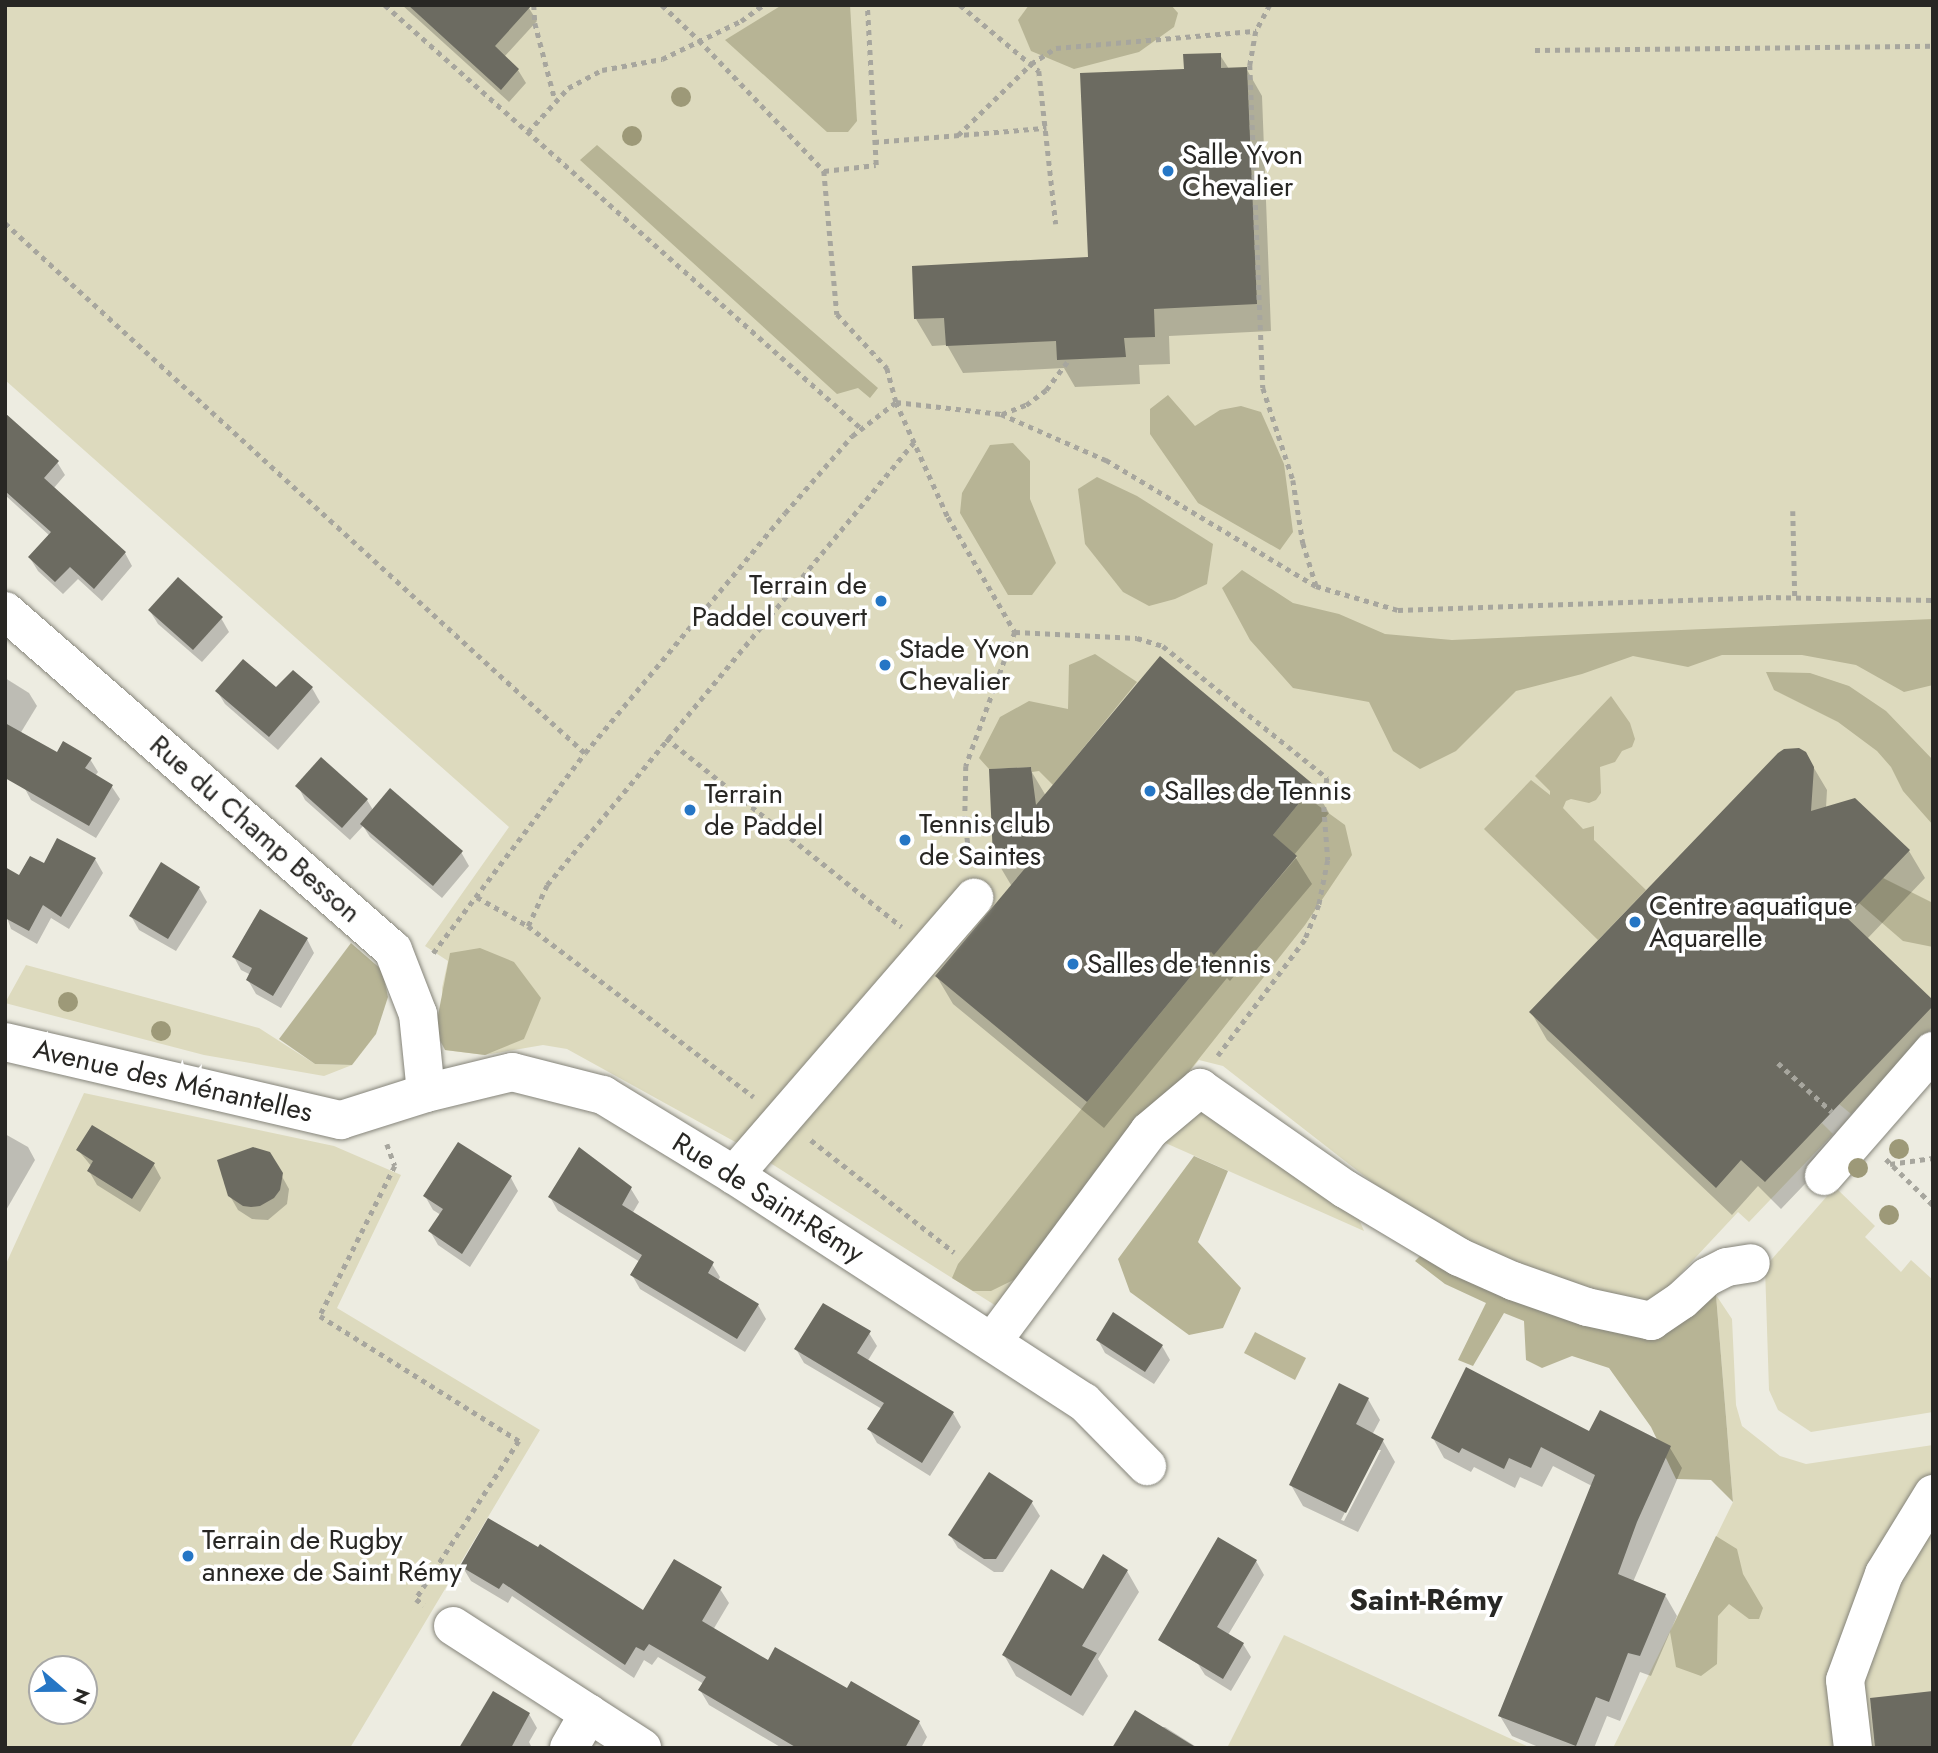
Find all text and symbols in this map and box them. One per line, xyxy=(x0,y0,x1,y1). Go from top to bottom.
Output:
place label: Salle Yvon Chevalier xyxy=(1182,138,1303,204)
marker: Salle Yvon Chevalier xyxy=(1160,163,1176,179)
place label: Terrain de Paddel couvert xyxy=(692,568,867,634)
marker: Terrain de Paddel couvert xyxy=(873,593,889,609)
place label: Stade Yvon Chevalier xyxy=(899,632,1030,698)
marker: Stade Yvon Chevalier xyxy=(877,657,893,673)
street label: Rue du Champ Besson xyxy=(143,728,367,930)
place label: Salles de Tennis xyxy=(1164,774,1351,808)
place label: Terrain de Paddel xyxy=(704,777,824,843)
marker: Salles de Tennis xyxy=(1142,783,1158,799)
marker: Terrain de Paddel xyxy=(682,802,698,818)
place label: Tennis club de Saintes xyxy=(919,807,1050,873)
marker: Tennis club de Saintes xyxy=(897,832,913,848)
place label: Centre aquatique Aquarelle xyxy=(1649,889,1853,955)
marker: Centre aquatique Aquarelle xyxy=(1627,914,1643,930)
place label: Salles de tennis xyxy=(1087,947,1271,981)
marker: Salles de tennis xyxy=(1065,956,1081,972)
street label: Avenue des Ménantelles xyxy=(30,1033,316,1129)
street label: Rue de Saint-Rémy xyxy=(666,1126,870,1270)
place label: Terrain de Rugby annexe de Saint Rémy xyxy=(202,1523,462,1589)
marker: Terrain de Rugby annexe de Saint Rémy xyxy=(180,1548,196,1564)
district label: Saint-Rémy xyxy=(1349,1582,1503,1618)
north arrow xyxy=(28,1655,98,1725)
text: N xyxy=(66,1685,97,1708)

